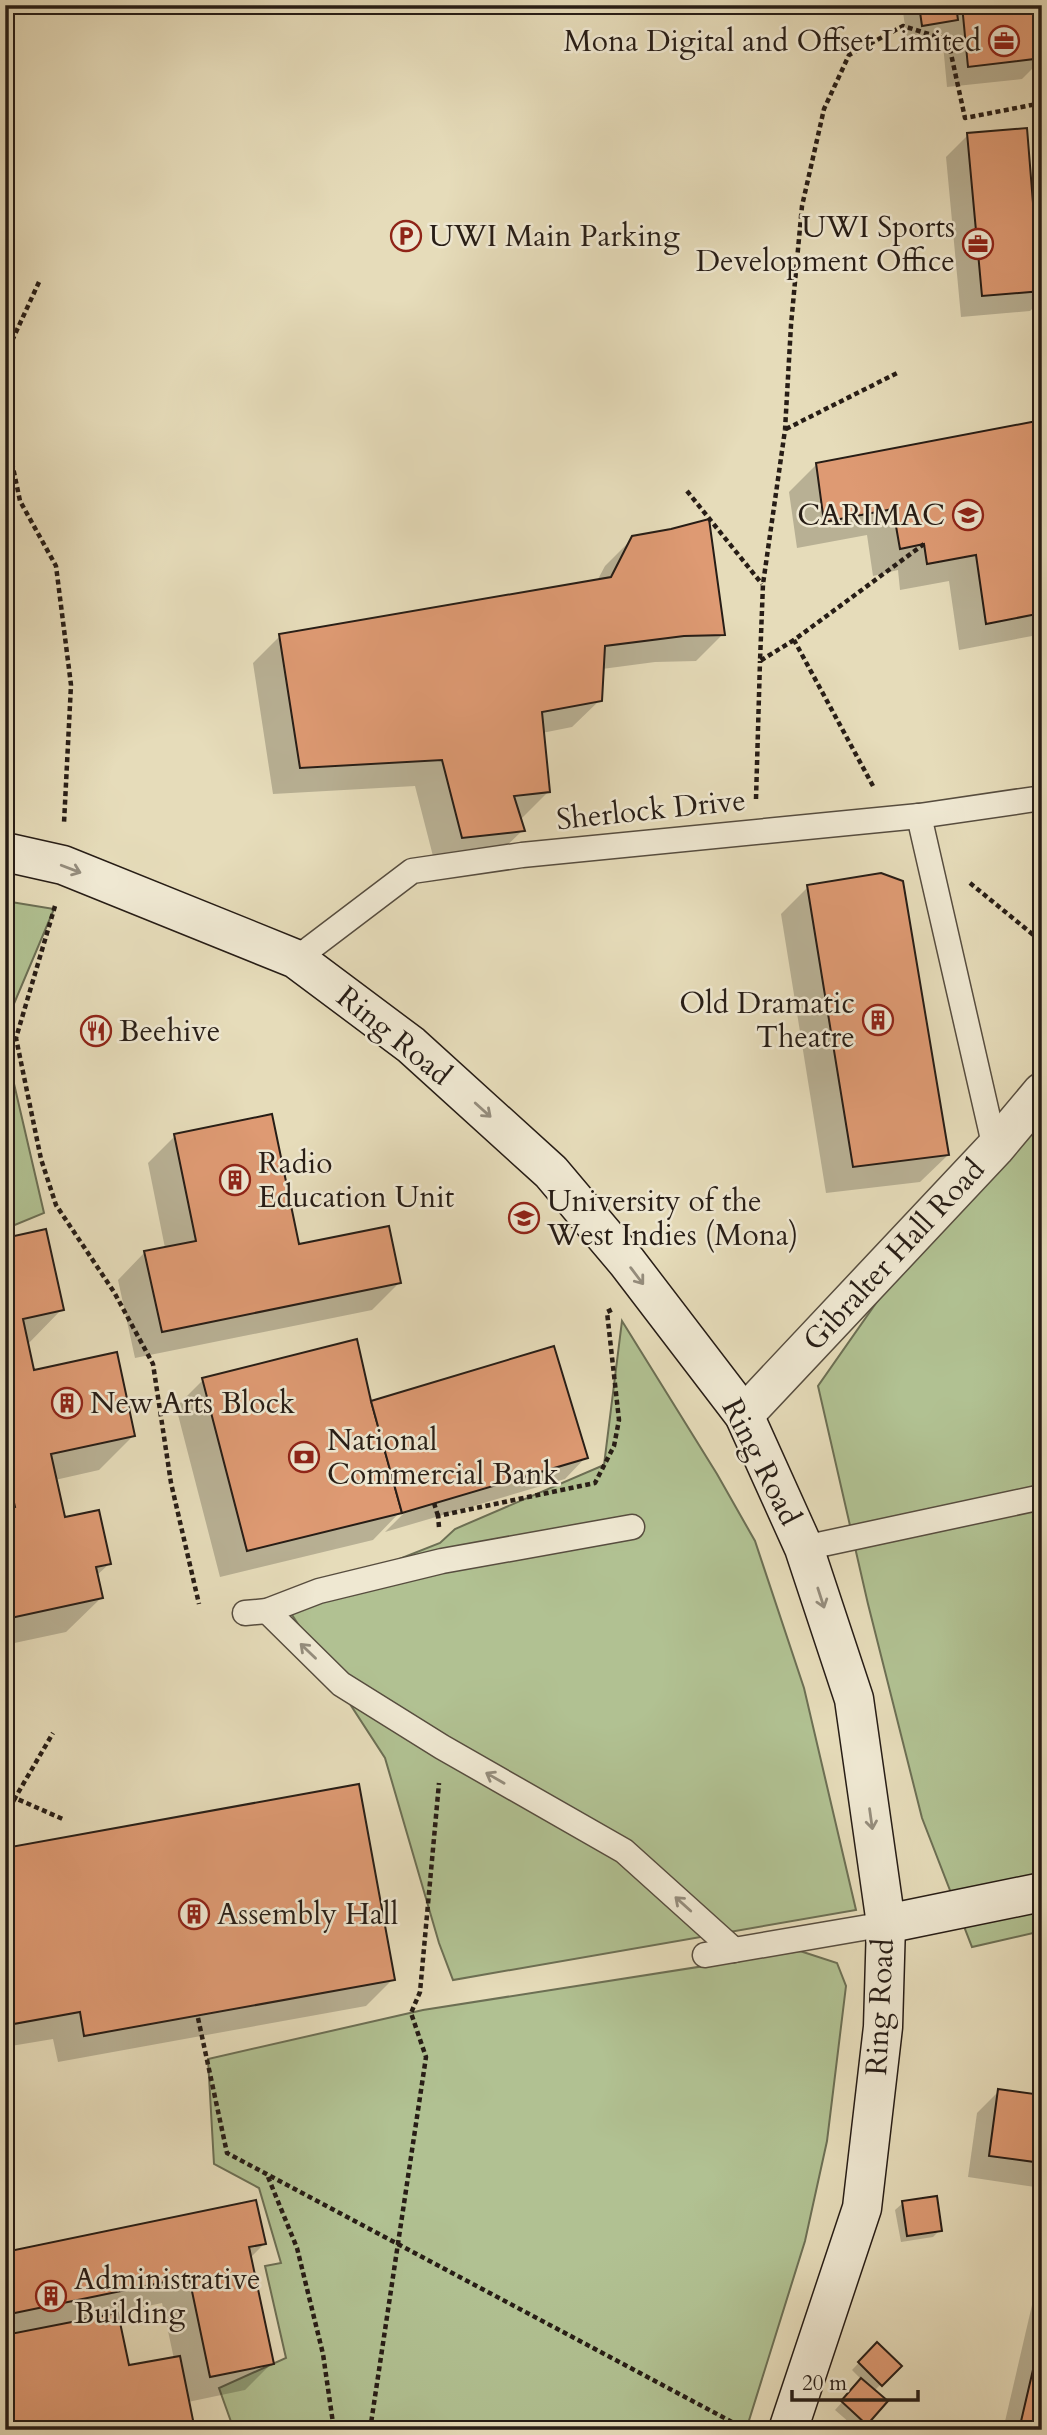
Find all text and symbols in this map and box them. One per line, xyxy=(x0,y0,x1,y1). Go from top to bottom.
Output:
place label: Mona Digital and Offset Limited xyxy=(564,21,981,62)
office icon: Mona Digital and Offset Limited xyxy=(987,24,1021,58)
place label: UWI Sports Development Office xyxy=(696,207,955,282)
place label: UWI Main Parking xyxy=(429,216,680,257)
parking icon: UWI Main Parking xyxy=(389,219,423,253)
office icon: UWI Sports Development Office xyxy=(961,227,995,261)
place label: CARIMAC xyxy=(797,495,945,536)
school or university icon: CARIMAC xyxy=(951,498,985,532)
street label: Sherlock Drive xyxy=(554,780,748,840)
one-way arrow xyxy=(60,864,82,876)
street label: Ring Road xyxy=(328,977,460,1095)
place label: Old Dramatic Theatre xyxy=(679,983,855,1058)
building icon: Old Dramatic Theatre xyxy=(861,1003,895,1037)
place label: Beehive xyxy=(119,1011,220,1052)
restaurant icon: Beehive xyxy=(79,1014,113,1048)
one-way arrow xyxy=(473,1102,491,1118)
place label: Radio Education Unit xyxy=(258,1143,455,1218)
street label: Gibralter Hall Road xyxy=(794,1150,994,1360)
building icon: Radio Education Unit xyxy=(218,1163,252,1197)
place label: University of the West Indies (Mona) xyxy=(546,1181,798,1256)
school or university icon: University of the West Indies (Mona) xyxy=(507,1201,541,1235)
one-way arrow xyxy=(630,1266,645,1284)
place label: New Arts Block xyxy=(90,1383,295,1424)
building icon: New Arts Block xyxy=(50,1386,84,1420)
street label: Ring Road xyxy=(712,1392,810,1532)
place label: National Commercial Bank xyxy=(327,1420,559,1495)
bank icon: National Commercial Bank xyxy=(287,1440,321,1474)
one-way arrow xyxy=(816,1587,828,1609)
one-way arrow xyxy=(300,1642,317,1659)
one-way arrow xyxy=(486,1771,506,1785)
one-way arrow xyxy=(864,1808,877,1830)
place label: Assembly Hall xyxy=(217,1894,399,1935)
one-way arrow xyxy=(674,1896,692,1912)
building icon: Assembly Hall xyxy=(177,1897,211,1931)
street label: Ring Road xyxy=(856,1937,904,2077)
place label: Administrative Building xyxy=(74,2259,261,2334)
building icon: Administrative Building xyxy=(34,2279,68,2313)
scale bar xyxy=(792,2358,918,2402)
text: 20 m xyxy=(802,2369,847,2398)

